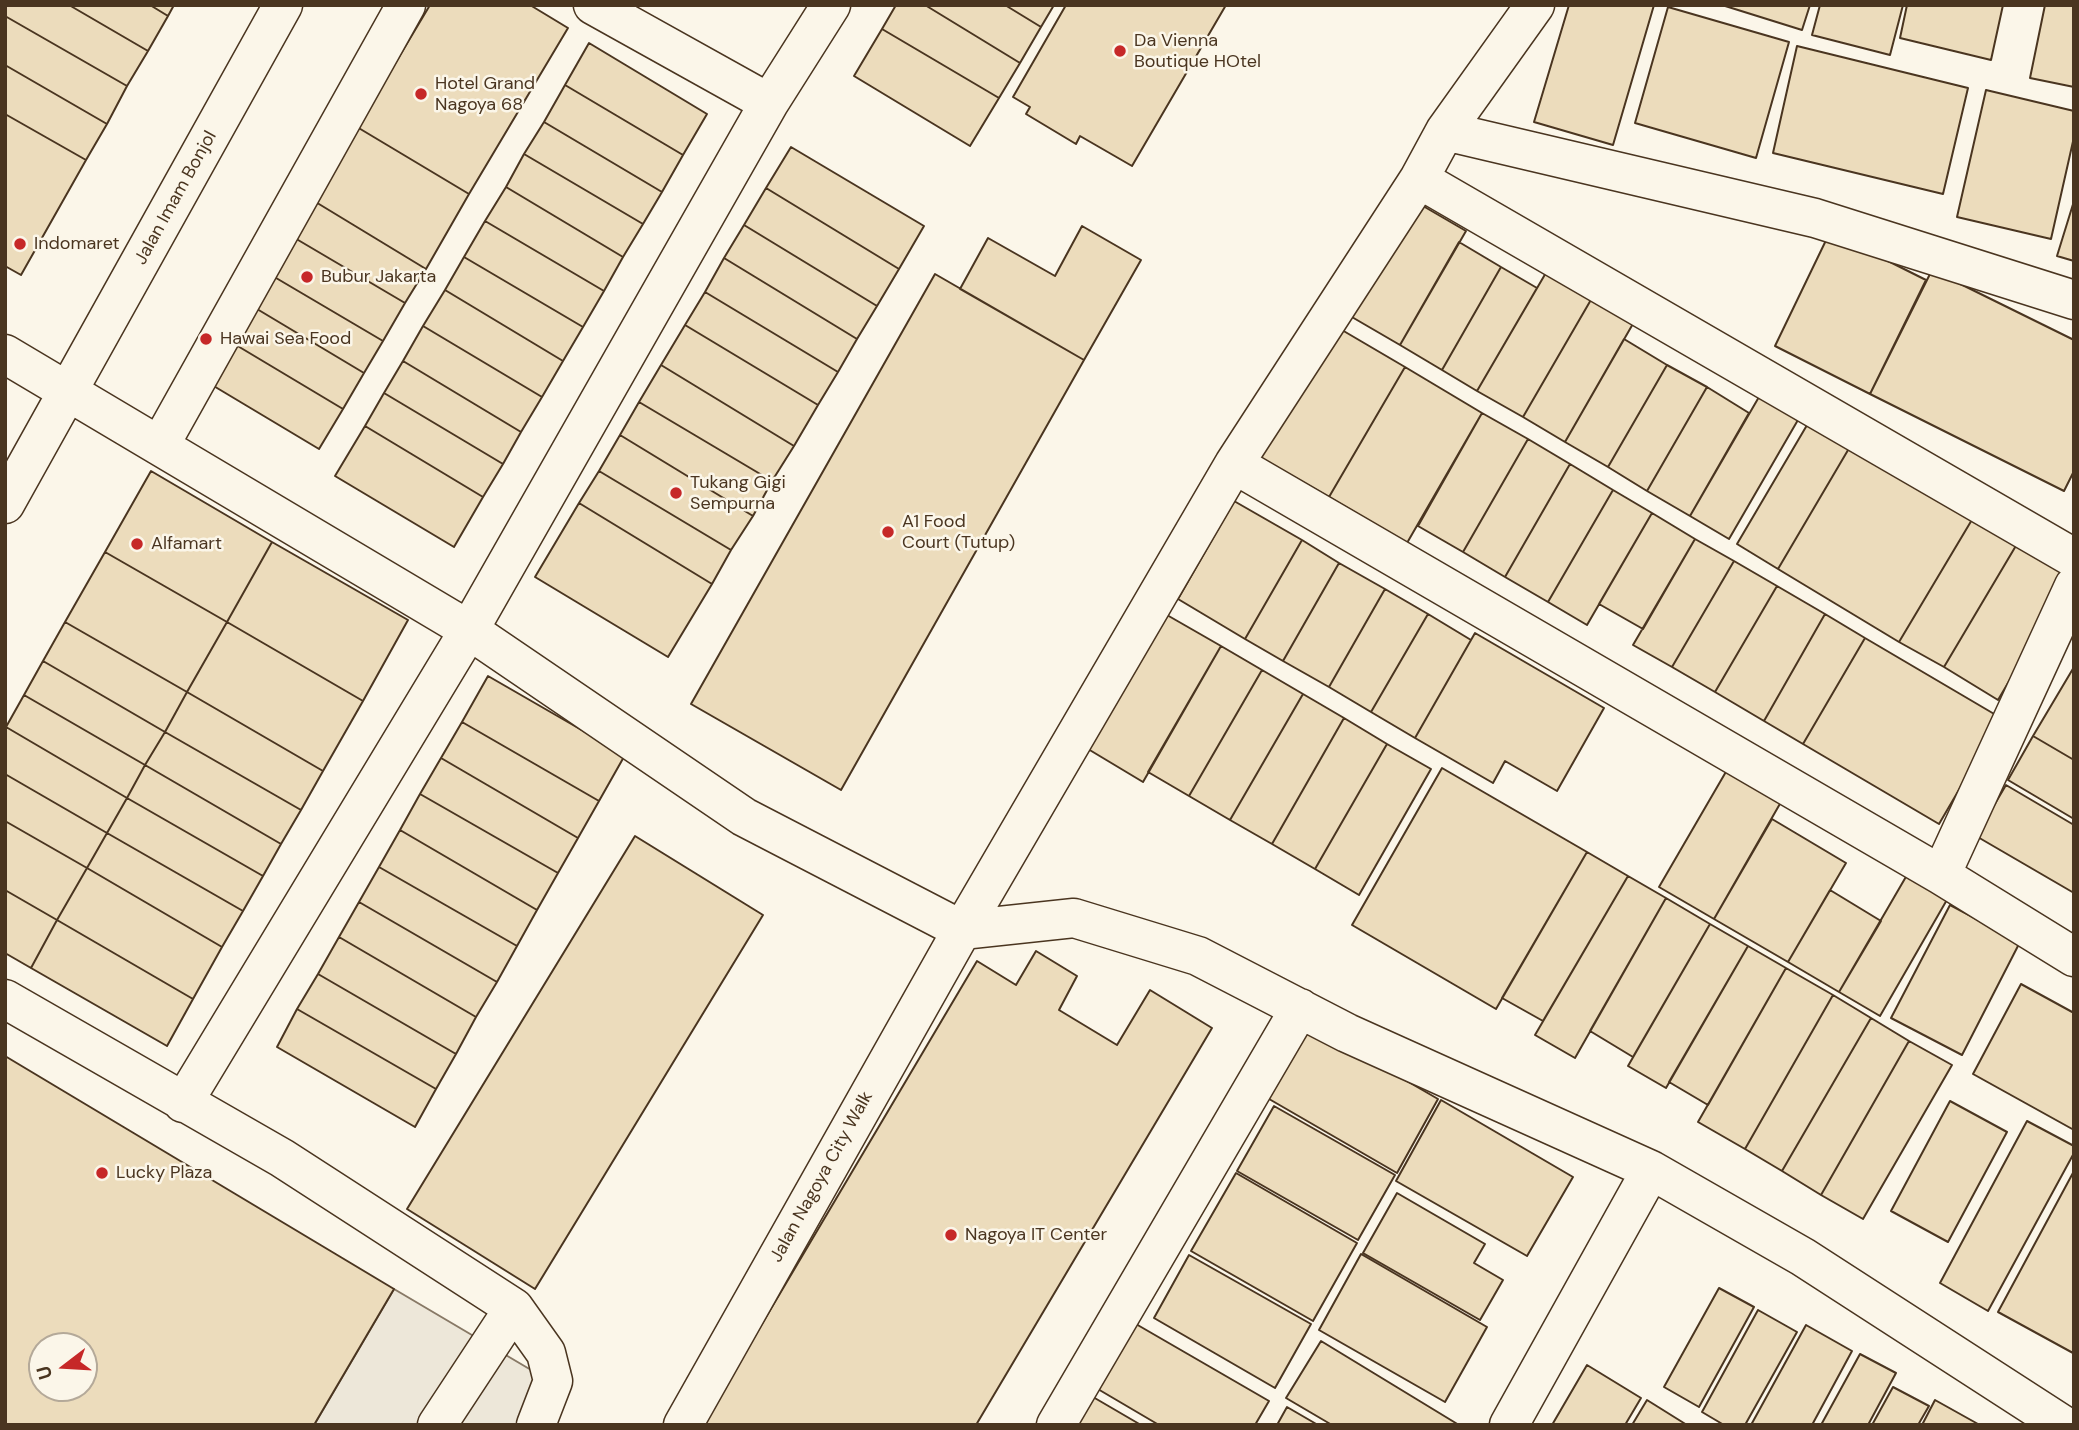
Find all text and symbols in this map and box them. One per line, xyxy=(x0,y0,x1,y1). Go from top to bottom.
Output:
place label: Da Vienna Boutique HOtel xyxy=(1134,30,1261,72)
marker: Da Vienna Boutique HOtel xyxy=(1112,43,1128,59)
place label: Hotel Grand Nagoya 68 xyxy=(435,73,535,116)
marker: Hotel Grand Nagoya 68 xyxy=(413,86,429,102)
street label: Jalan Imam Bonjol xyxy=(130,127,222,269)
place label: Indomaret xyxy=(34,233,120,255)
marker: Indomaret xyxy=(12,236,28,252)
place label: Bubur Jakarta xyxy=(321,266,436,288)
marker: Bubur Jakarta xyxy=(299,269,315,285)
place label: Hawai Sea Food xyxy=(220,328,351,350)
marker: Hawai Sea Food xyxy=(198,331,214,347)
place label: Tukang Gigi Sempurna xyxy=(690,472,786,514)
marker: Tukang Gigi Sempurna xyxy=(668,485,684,501)
place label: A1 Food Court (Tutup) xyxy=(902,511,1015,554)
marker: A1 Food Court (Tutup) xyxy=(880,524,896,540)
place label: Alfamart xyxy=(151,533,222,555)
marker: Alfamart xyxy=(129,536,145,552)
street label: Jalan Nagoya City Walk xyxy=(766,1088,878,1266)
place label: Lucky Plaza xyxy=(116,1162,212,1184)
marker: Lucky Plaza xyxy=(94,1165,110,1181)
place label: Nagoya IT Center xyxy=(965,1224,1107,1246)
marker: Nagoya IT Center xyxy=(943,1227,959,1243)
north arrow xyxy=(28,1332,98,1402)
text: U xyxy=(30,1363,58,1383)

